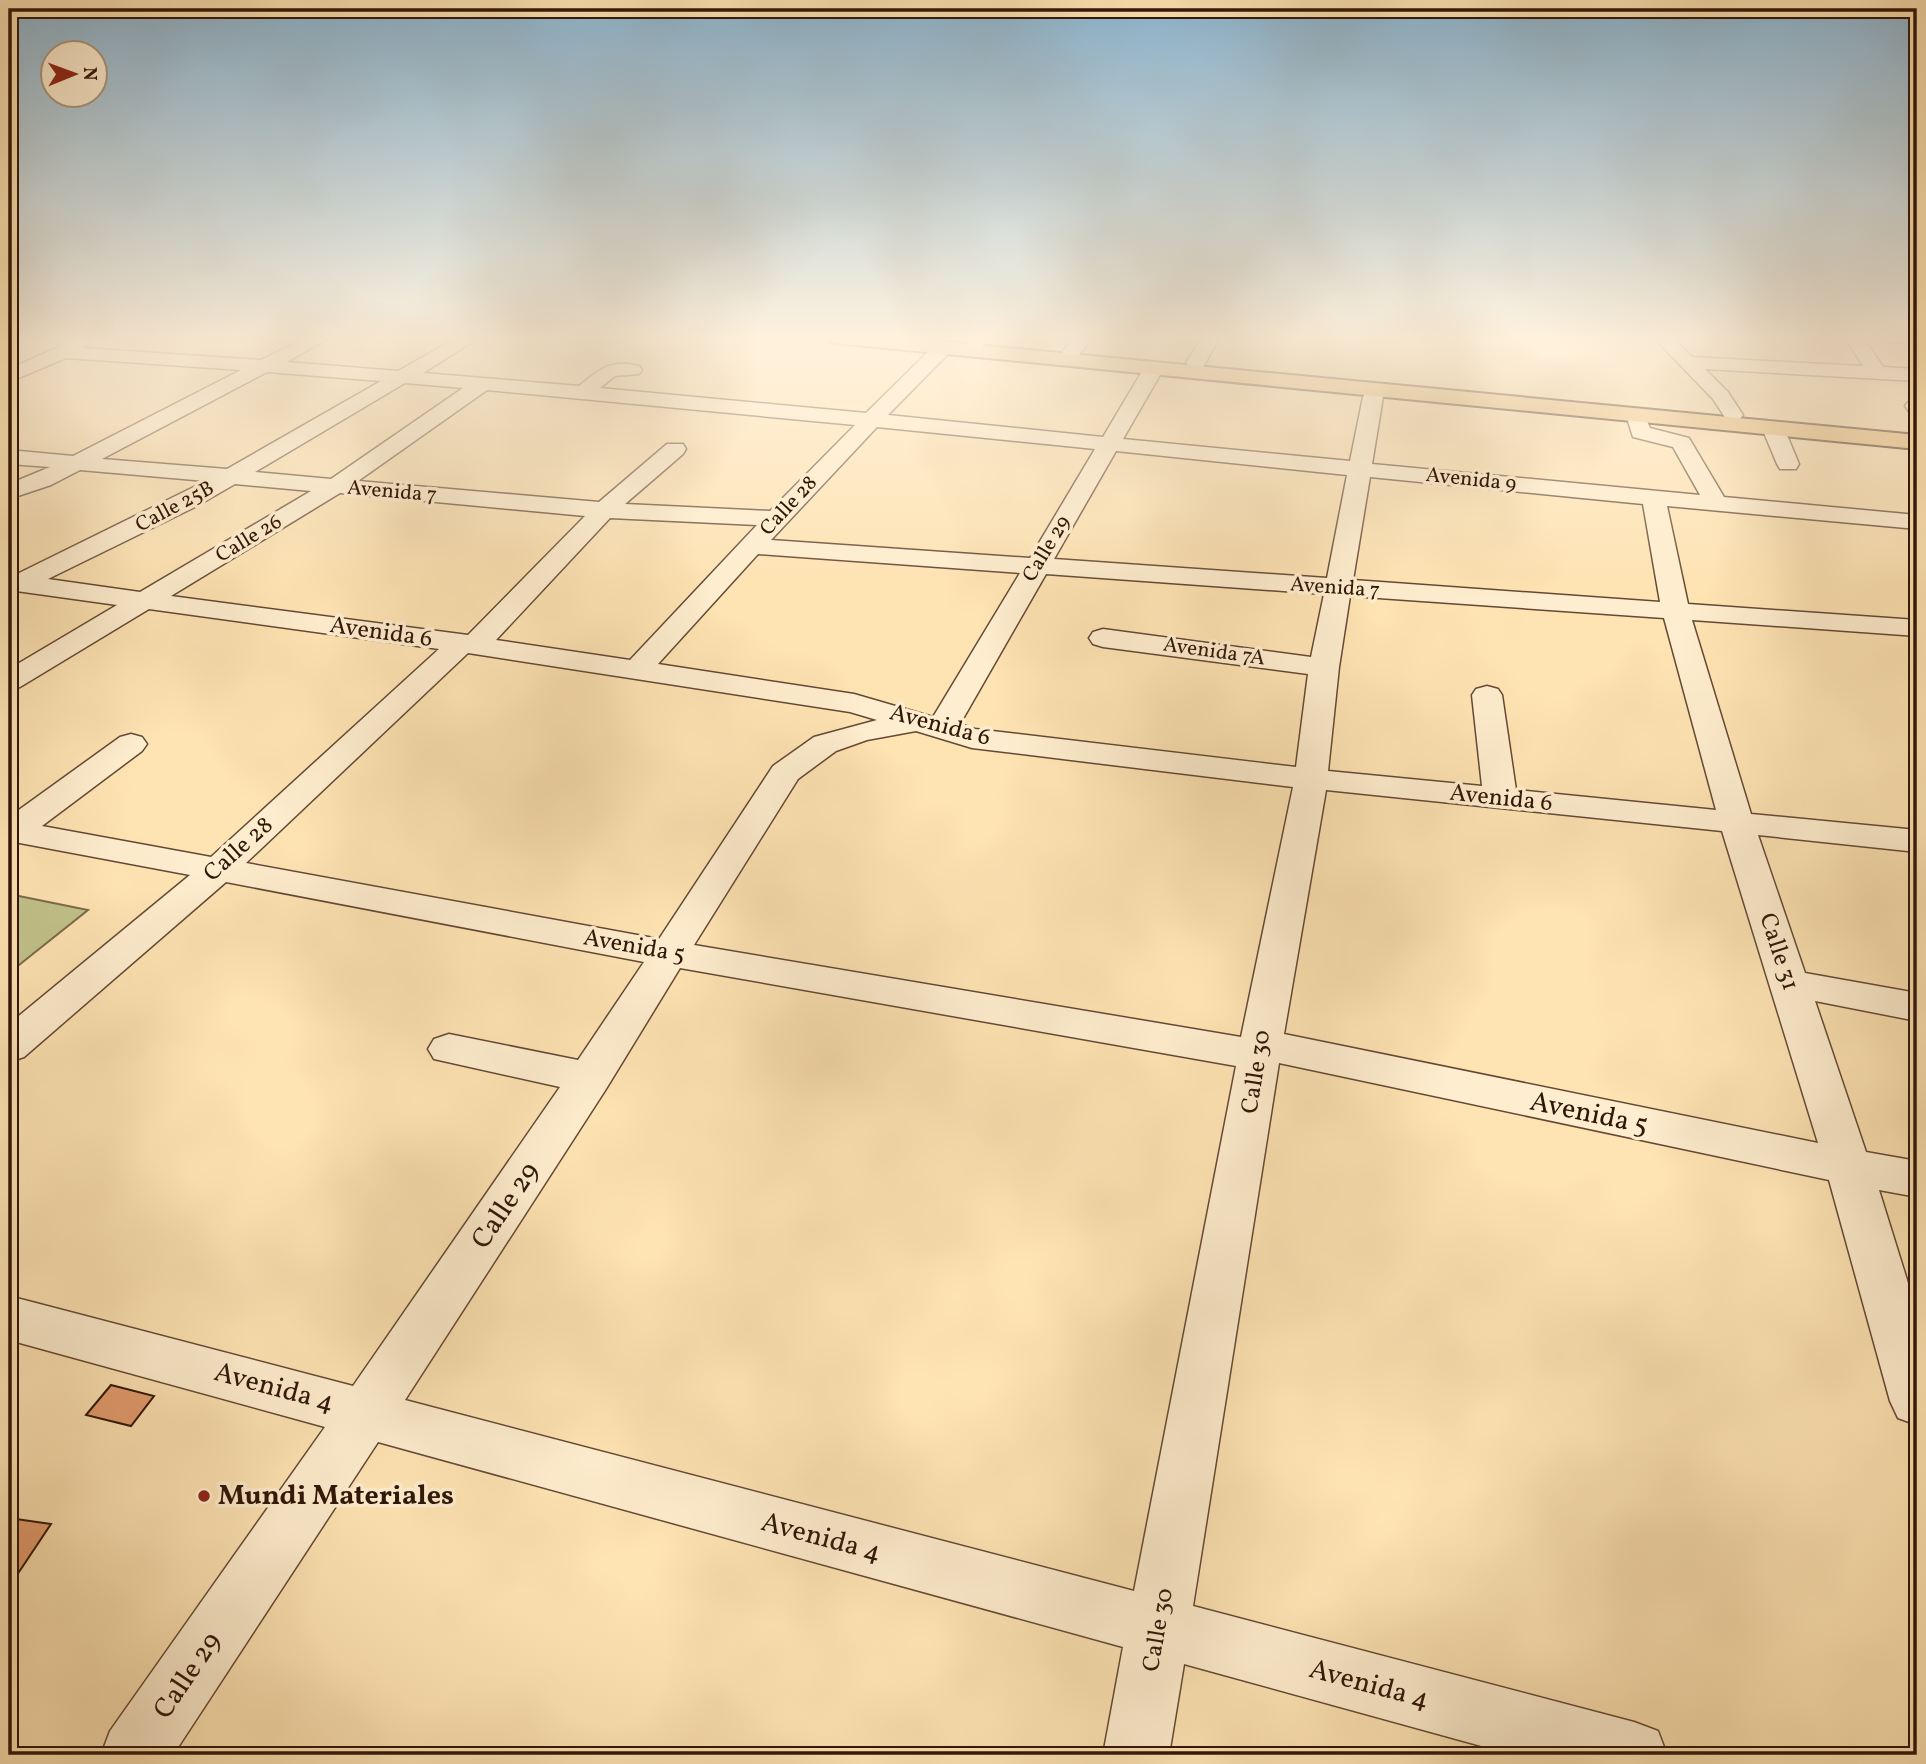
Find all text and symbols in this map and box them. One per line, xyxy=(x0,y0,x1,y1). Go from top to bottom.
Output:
north arrow xyxy=(38,38,108,108)
text: N xyxy=(76,67,102,81)
street label: Avenida 9 xyxy=(1424,461,1518,499)
street label: Calle 28 xyxy=(754,469,824,543)
street label: Calle 25B xyxy=(131,474,219,540)
street label: Avenida 7 xyxy=(346,474,438,510)
street label: Calle 26 xyxy=(210,508,288,570)
street label: Calle 29 xyxy=(1016,510,1078,588)
street label: Avenida 7 xyxy=(1289,570,1381,606)
street label: Avenida 6 xyxy=(328,609,434,657)
street label: Avenida 7A xyxy=(1161,631,1267,674)
street label: Avenida 6 xyxy=(886,696,994,756)
street label: Avenida 6 xyxy=(1448,777,1554,821)
street label: Calle 28 xyxy=(197,810,281,890)
street label: Calle 31 xyxy=(1750,909,1806,995)
street label: Avenida 5 xyxy=(580,921,688,973)
street label: Calle 30 xyxy=(1234,1028,1280,1116)
street label: Avenida 5 xyxy=(1526,1082,1652,1146)
street label: Calle 29 xyxy=(463,1155,549,1257)
street label: Avenida 4 xyxy=(210,1353,338,1423)
place label: Mundi Materiales xyxy=(218,1477,454,1516)
marker: Mundi Materiales xyxy=(196,1488,212,1504)
street label: Avenida 4 xyxy=(757,1503,885,1573)
street label: Calle 30 xyxy=(1135,1585,1183,1675)
street label: Calle 29 xyxy=(145,1625,231,1727)
street label: Avenida 4 xyxy=(1305,1650,1433,1720)

